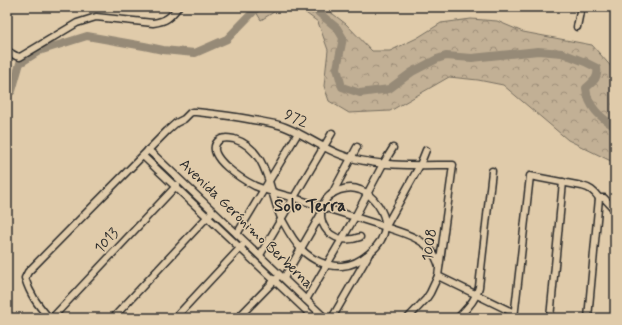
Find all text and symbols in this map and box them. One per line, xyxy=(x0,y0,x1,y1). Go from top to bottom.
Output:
street label: 972 xyxy=(281,105,311,133)
street label: Avenida Gerónimo Berberna xyxy=(175,155,318,294)
district label: Solo Terra xyxy=(274,195,346,217)
street label: 1013 xyxy=(90,224,124,258)
street label: 1008 xyxy=(418,227,442,263)

